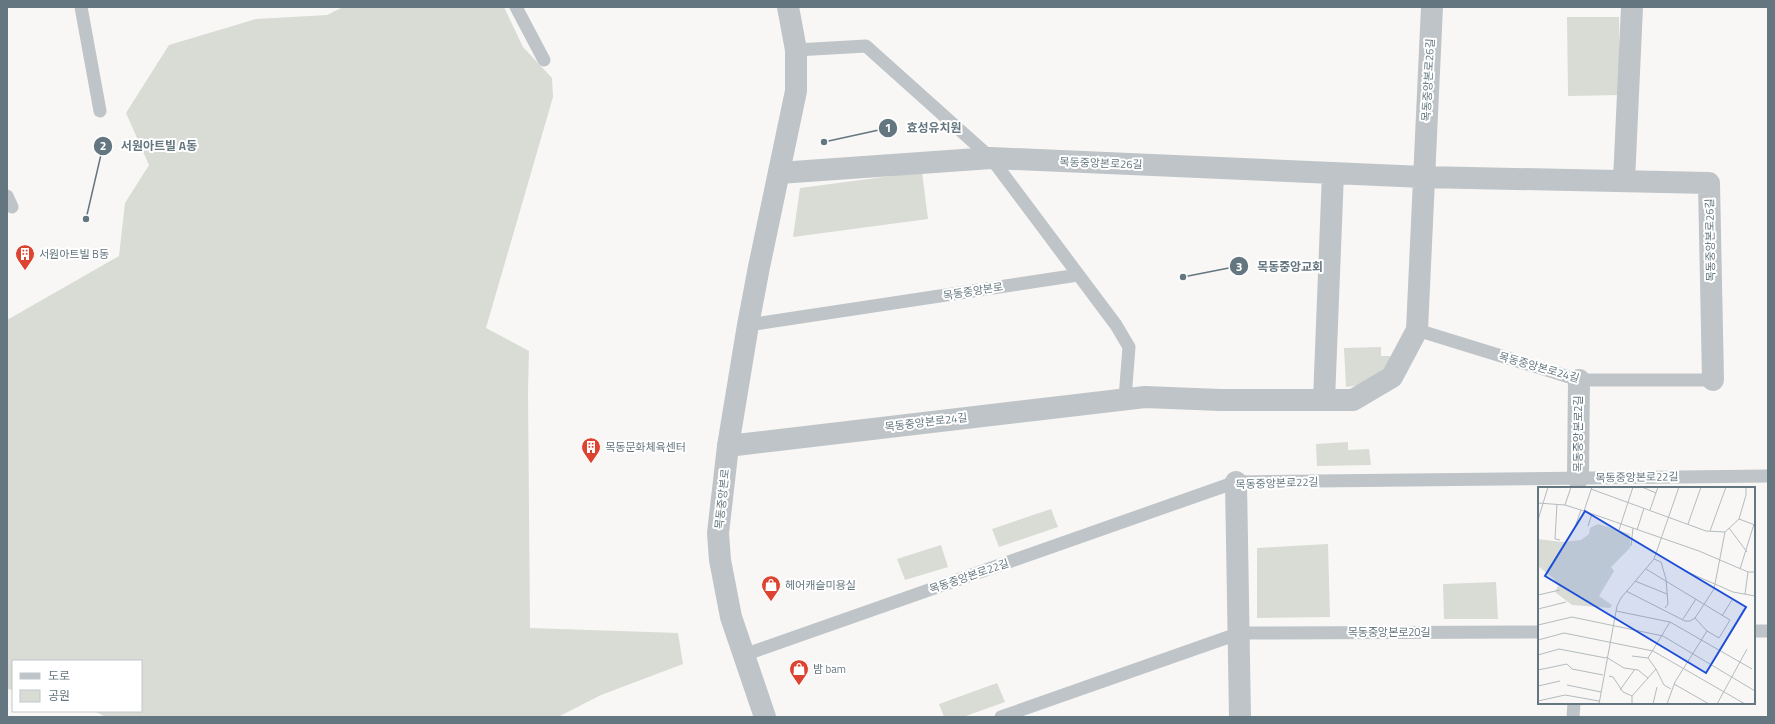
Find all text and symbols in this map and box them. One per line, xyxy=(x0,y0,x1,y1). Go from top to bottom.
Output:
street label: 목동중앙본로26길 xyxy=(1418,38,1438,122)
callout: 효성유치원 xyxy=(878,116,969,140)
text: 1 xyxy=(885,118,891,137)
text: 효성유치원 xyxy=(906,118,962,137)
callout: 서원아트빌 A동 xyxy=(93,134,205,158)
text: 2 xyxy=(100,136,106,155)
text: 서원아트빌 A동 xyxy=(121,136,197,155)
street label: 목동중앙본로26길 xyxy=(1059,154,1143,172)
street label: 목동중앙본로26길 xyxy=(1701,198,1719,282)
building icon: 서원아트빌 B동 xyxy=(14,243,36,271)
place label: 서원아트빌 B동 xyxy=(39,246,109,262)
callout: 목동중앙교회 xyxy=(1229,254,1331,278)
text: 3 xyxy=(1236,257,1242,276)
text: 목동중앙교회 xyxy=(1257,257,1323,276)
street label: 목동중앙본로 xyxy=(942,278,1004,304)
street label: 목동중앙본로24길 xyxy=(1497,348,1581,386)
street label: 목동중앙본로2길 xyxy=(1570,396,1586,473)
street label: 목동중앙본로24길 xyxy=(884,409,968,435)
building icon: 목동문화체육센터 xyxy=(580,436,602,464)
place label: 목동문화체육센터 xyxy=(605,439,686,455)
street label: 목동중앙본로 xyxy=(711,468,733,530)
street label: 목동중앙본로22길 xyxy=(1595,468,1679,486)
street label: 목동중앙본로22길 xyxy=(1235,474,1319,492)
inset map xyxy=(1538,487,1755,704)
street label: 목동중앙본로22길 xyxy=(927,555,1011,597)
shop icon: 헤어캐슬미용실 xyxy=(760,574,782,602)
place label: 헤어캐슬미용실 xyxy=(785,577,856,593)
street label: 목동중앙본로20길 xyxy=(1347,624,1431,640)
shop icon: 밤 bam xyxy=(788,658,810,686)
legend xyxy=(12,660,142,712)
place label: 밤 bam xyxy=(813,661,846,677)
text: 도로 xyxy=(48,666,70,685)
text: 공원 xyxy=(48,686,70,705)

